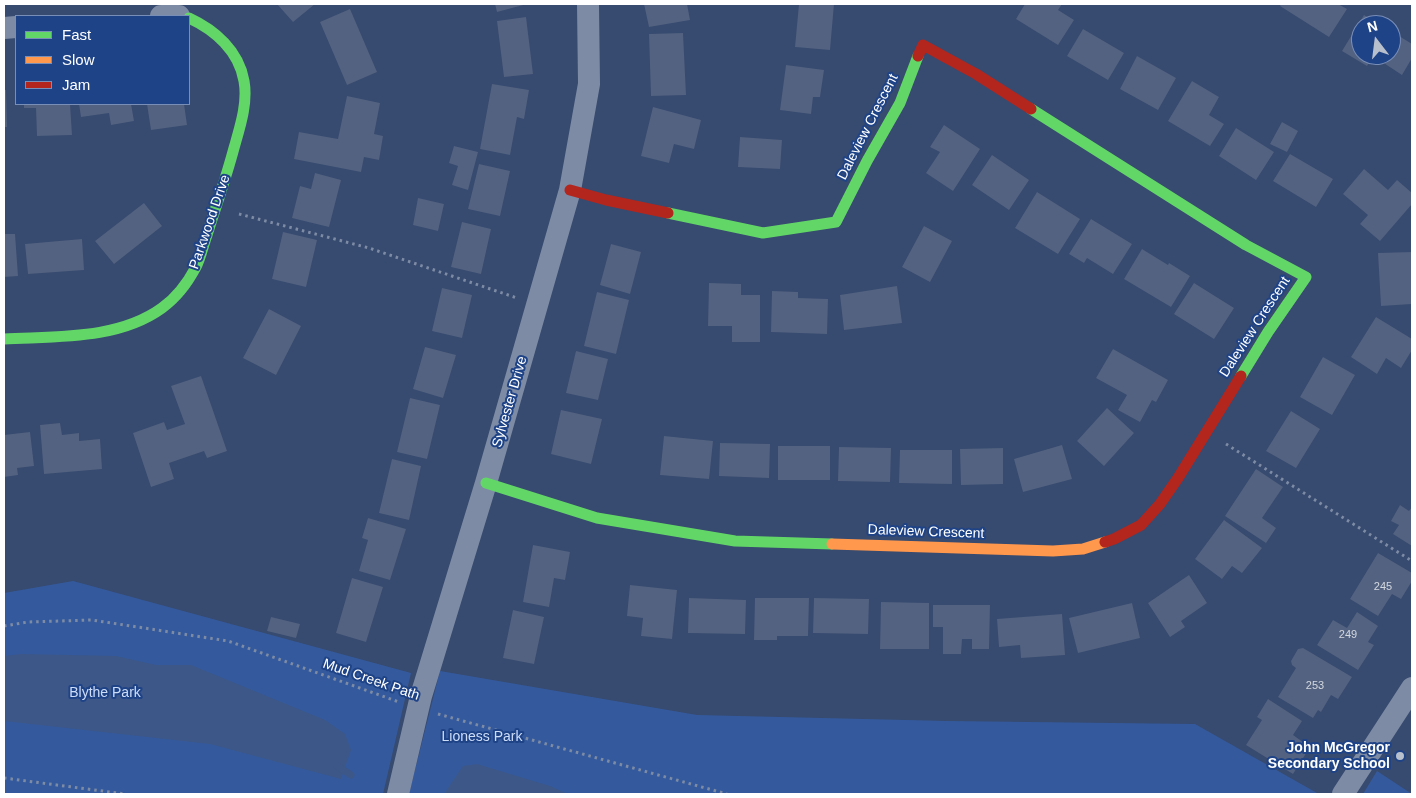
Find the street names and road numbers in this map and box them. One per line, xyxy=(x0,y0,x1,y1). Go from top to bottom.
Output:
street label: Daleview Crescent xyxy=(834,71,902,183)
street label: Parkwood Drive xyxy=(186,173,234,271)
street label: Daleview Crescent xyxy=(1216,273,1294,381)
street label: Sylvester Drive xyxy=(489,354,531,450)
street label: Daleview Crescent xyxy=(867,522,985,542)
street label: Mud Creek Path xyxy=(320,656,422,704)

